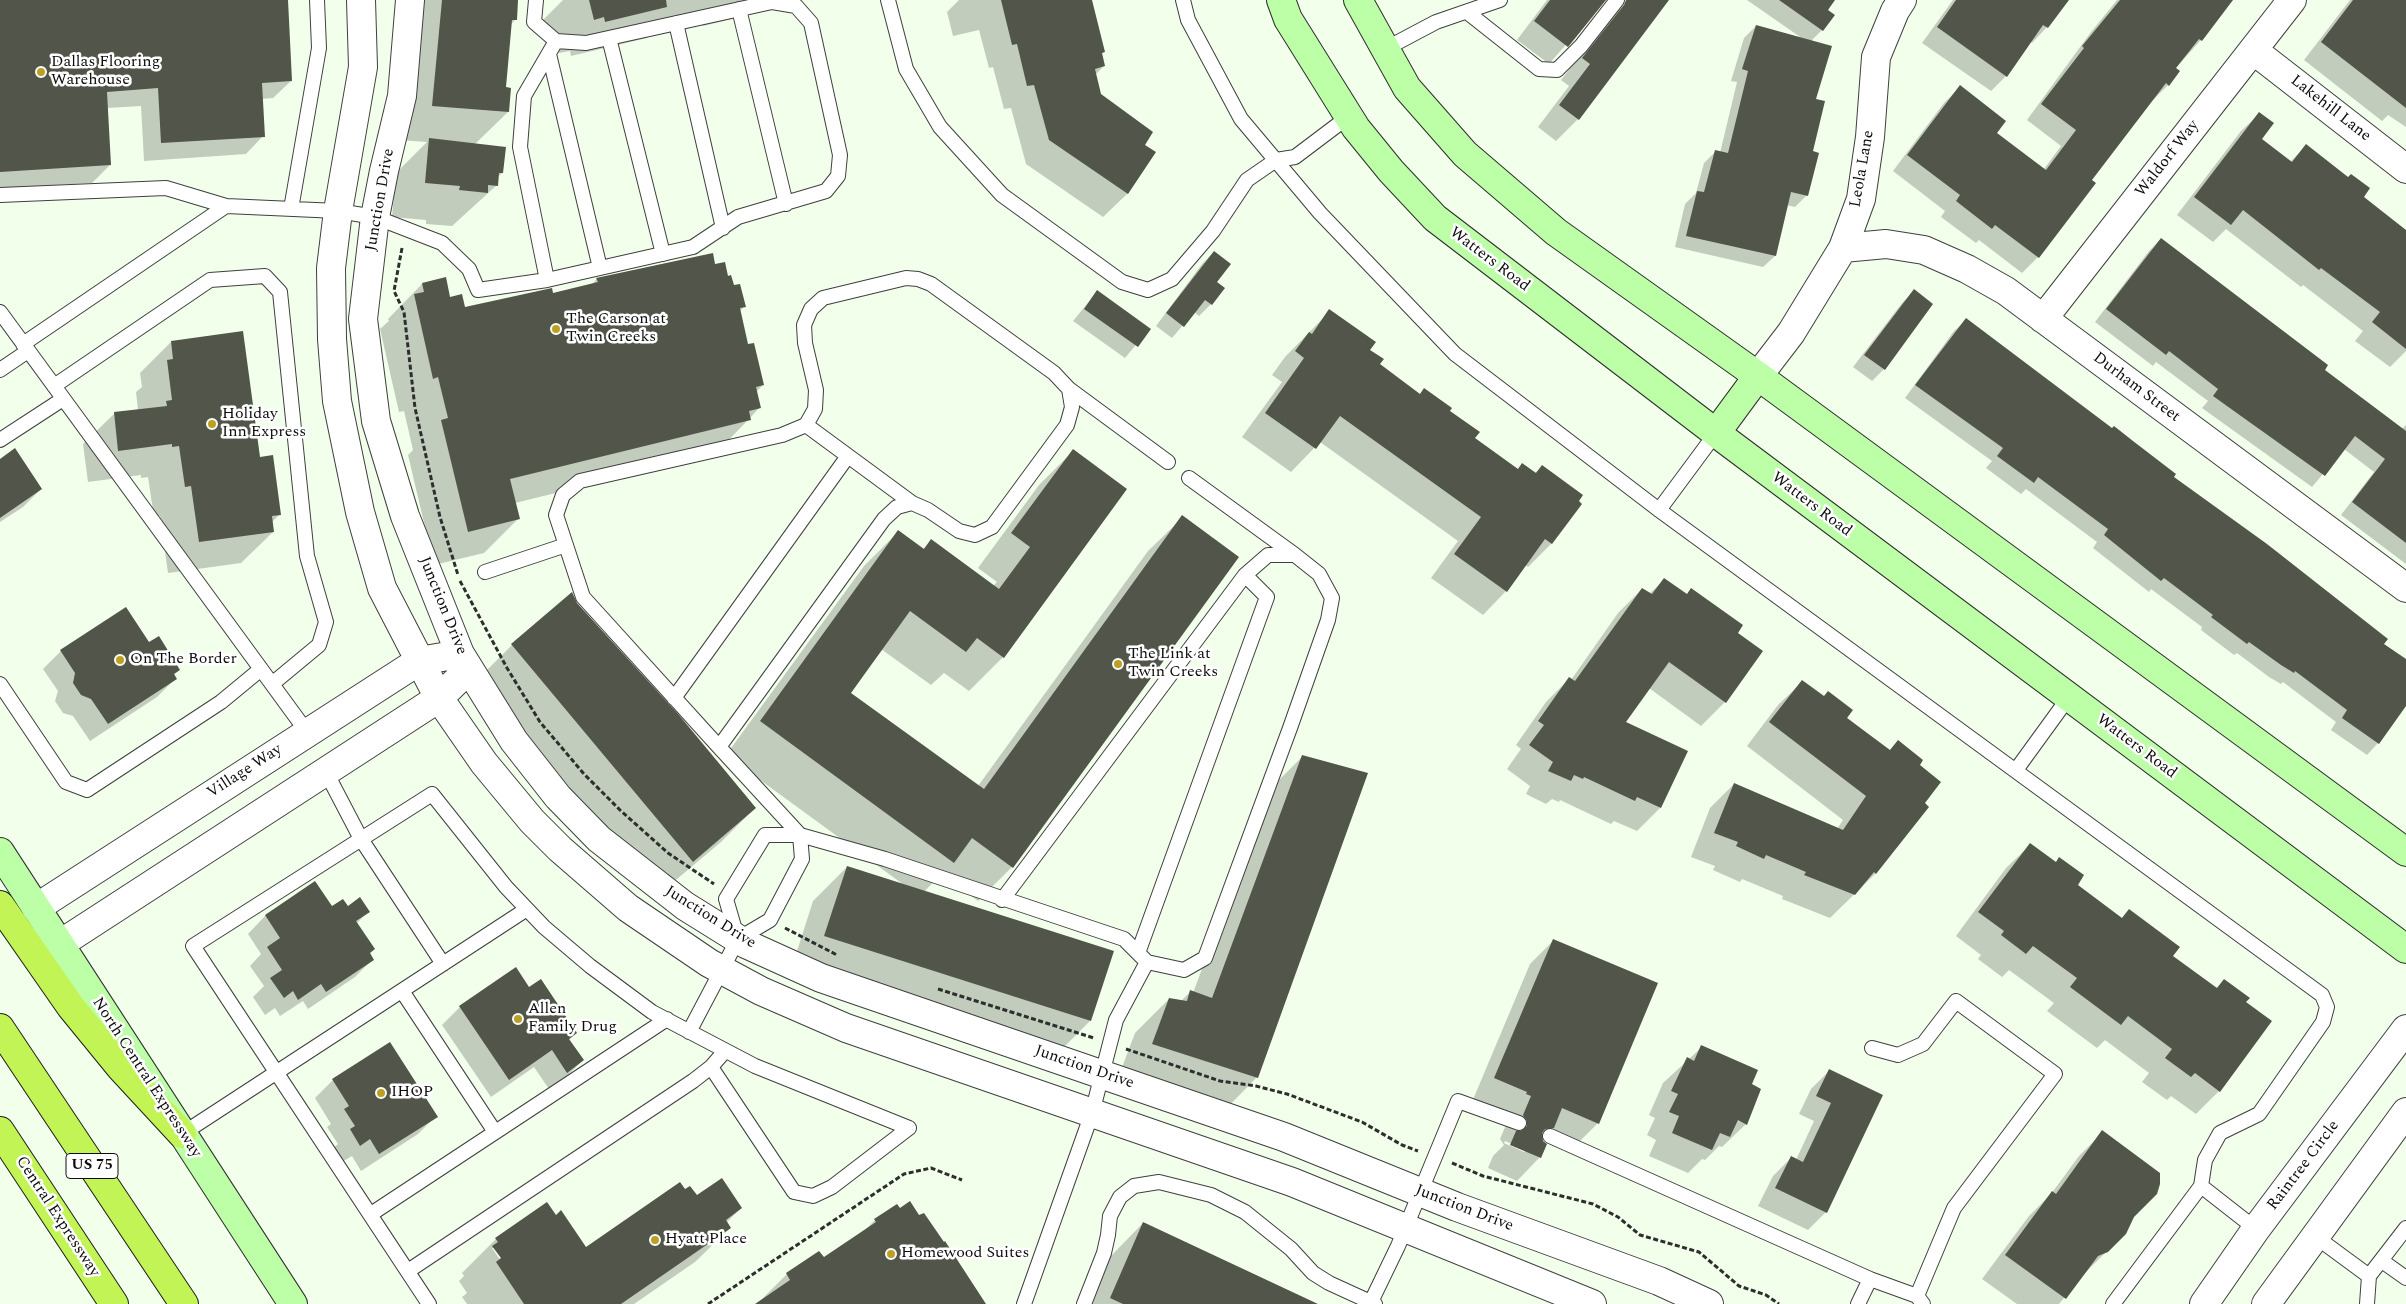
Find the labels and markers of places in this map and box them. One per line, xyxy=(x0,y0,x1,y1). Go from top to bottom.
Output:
place label: Dallas Flooring Warehouse xyxy=(51,53,160,91)
marker: Dallas Flooring Warehouse xyxy=(35,66,47,78)
place label: The Carson at Twin Creeks xyxy=(566,310,666,348)
marker: The Carson at Twin Creeks xyxy=(550,323,562,335)
place label: Holiday Inn Express xyxy=(222,405,306,443)
marker: Holiday Inn Express xyxy=(206,418,218,430)
place label: The Link at Twin Creeks xyxy=(1128,645,1218,683)
place label: On The Border xyxy=(130,650,237,670)
marker: On The Border xyxy=(114,654,126,666)
marker: The Link at Twin Creeks xyxy=(1112,658,1124,670)
place label: Allen Family Drug xyxy=(528,1000,617,1038)
marker: Allen Family Drug xyxy=(512,1013,524,1025)
place label: IHOP xyxy=(391,1083,433,1103)
marker: IHOP xyxy=(375,1087,387,1099)
place label: Hyatt Place xyxy=(665,1230,747,1250)
marker: Hyatt Place xyxy=(649,1234,661,1246)
place label: Homewood Suites xyxy=(901,1244,1029,1264)
marker: Homewood Suites xyxy=(885,1248,897,1260)

